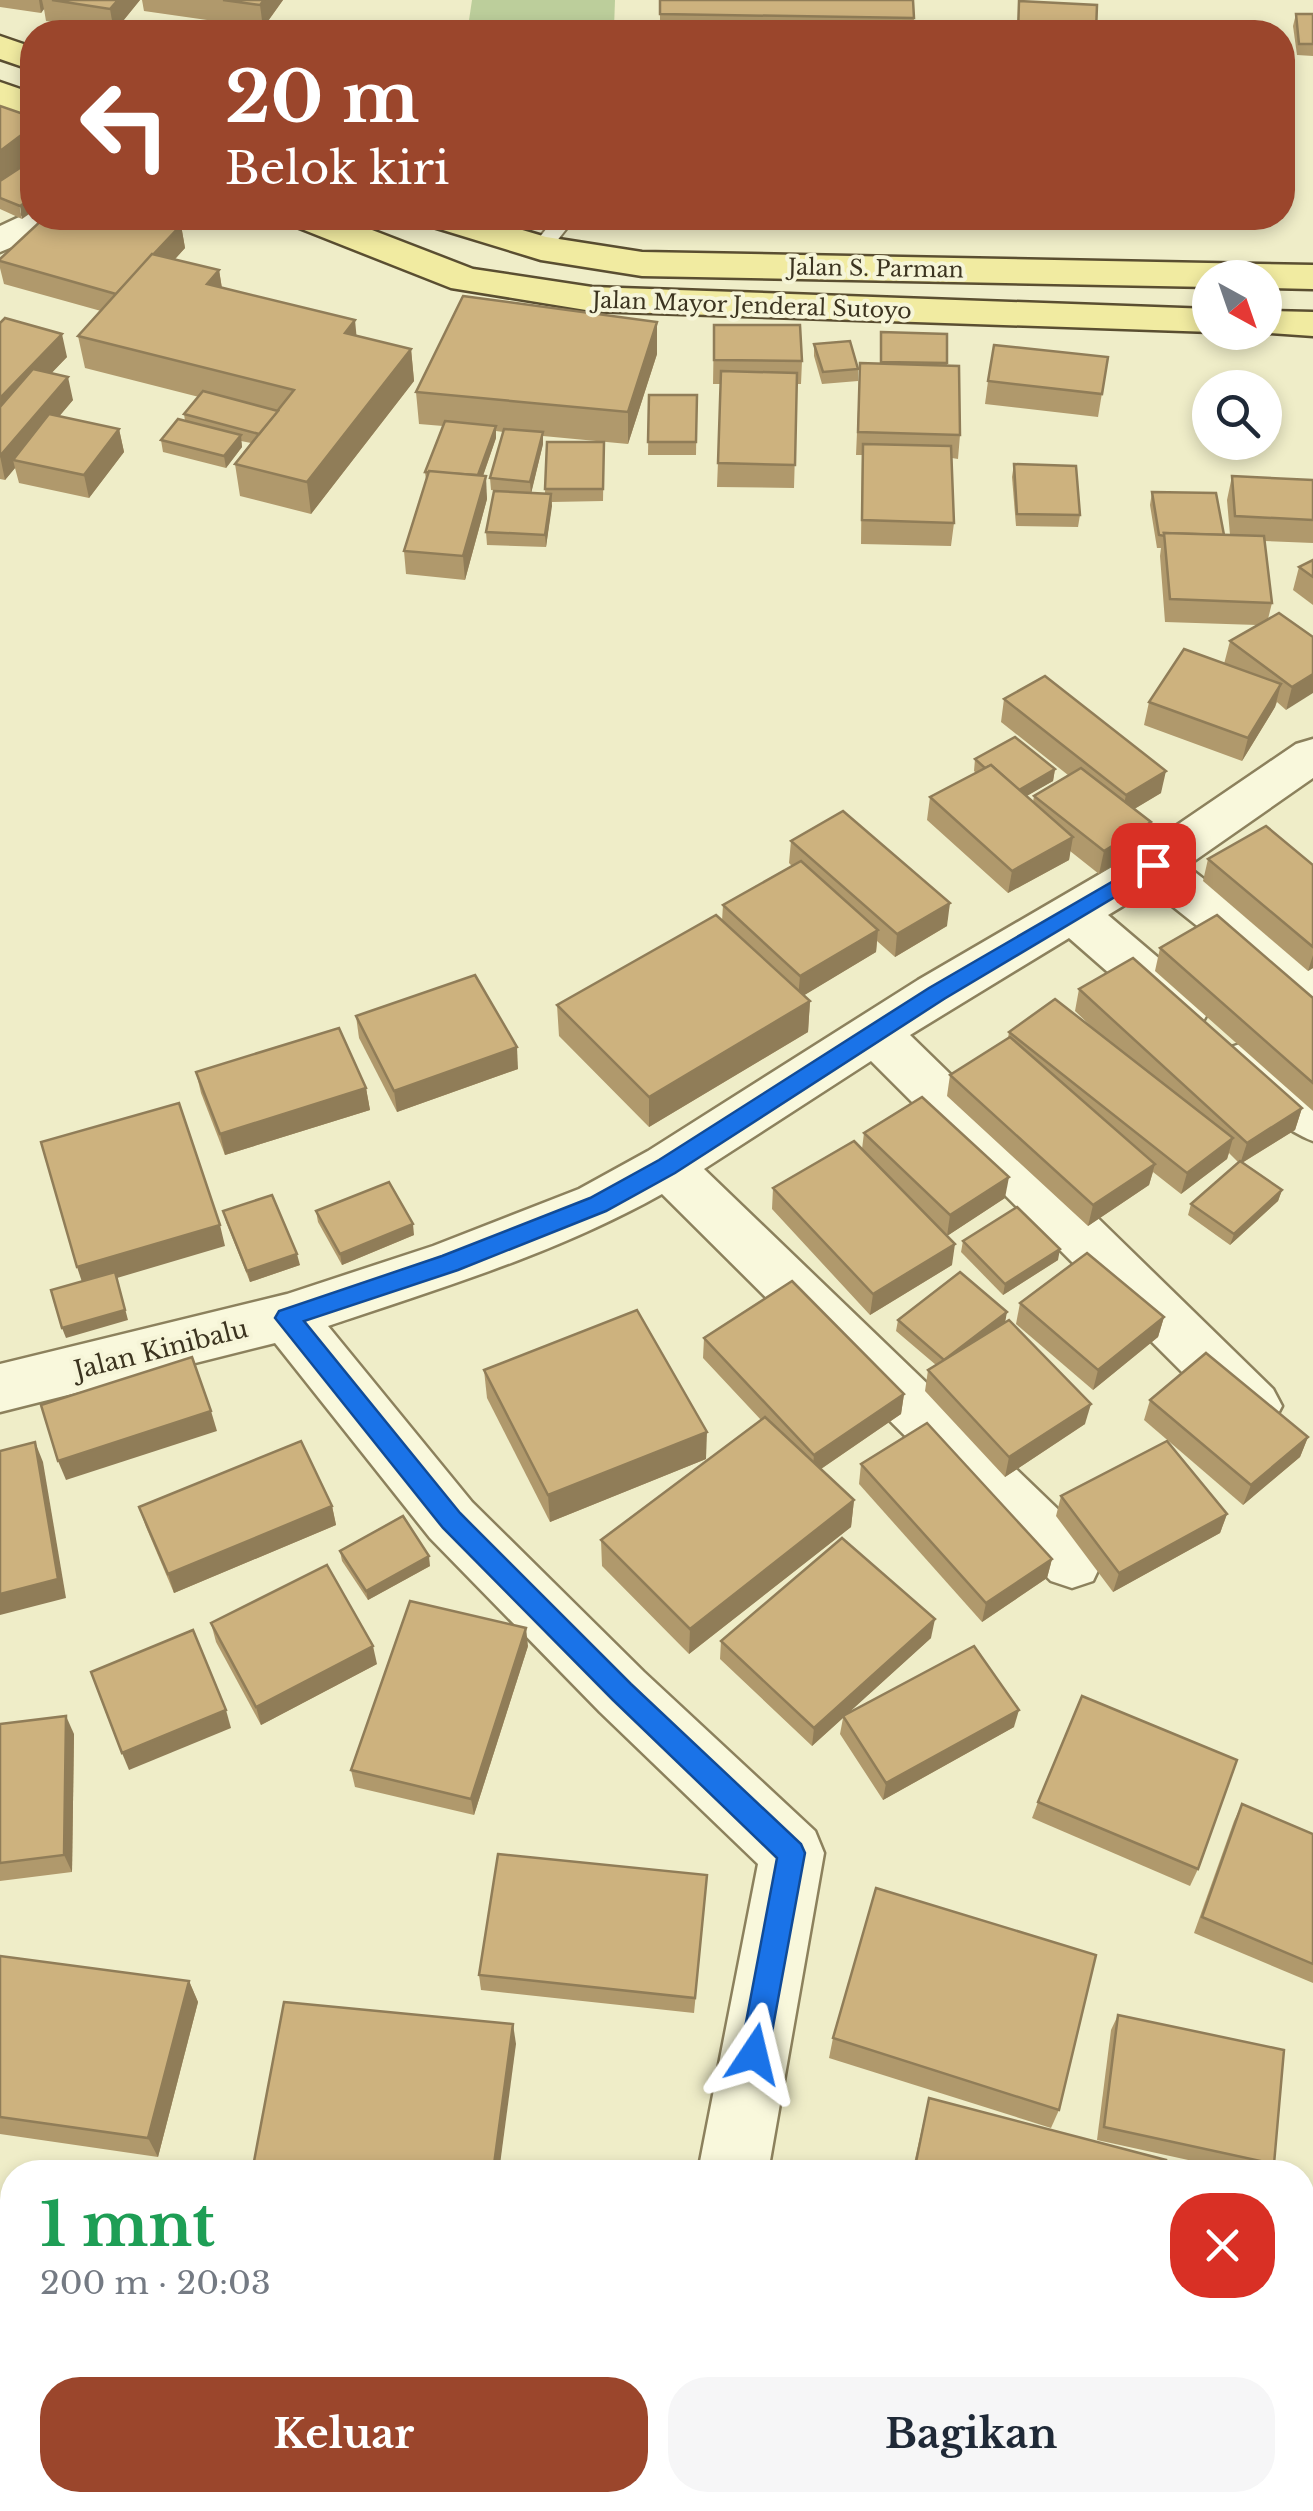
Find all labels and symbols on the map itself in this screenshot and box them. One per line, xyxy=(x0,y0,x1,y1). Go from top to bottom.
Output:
street label: Jalan S. Parman xyxy=(785,253,964,284)
north arrow xyxy=(1192,260,1282,350)
street label: Jalan Mayor Jenderal Sutoyo xyxy=(589,286,912,325)
pin xyxy=(1111,823,1196,908)
street label: Jalan Kinibalu xyxy=(68,1313,252,1387)
position arrow xyxy=(702,2002,806,2106)

